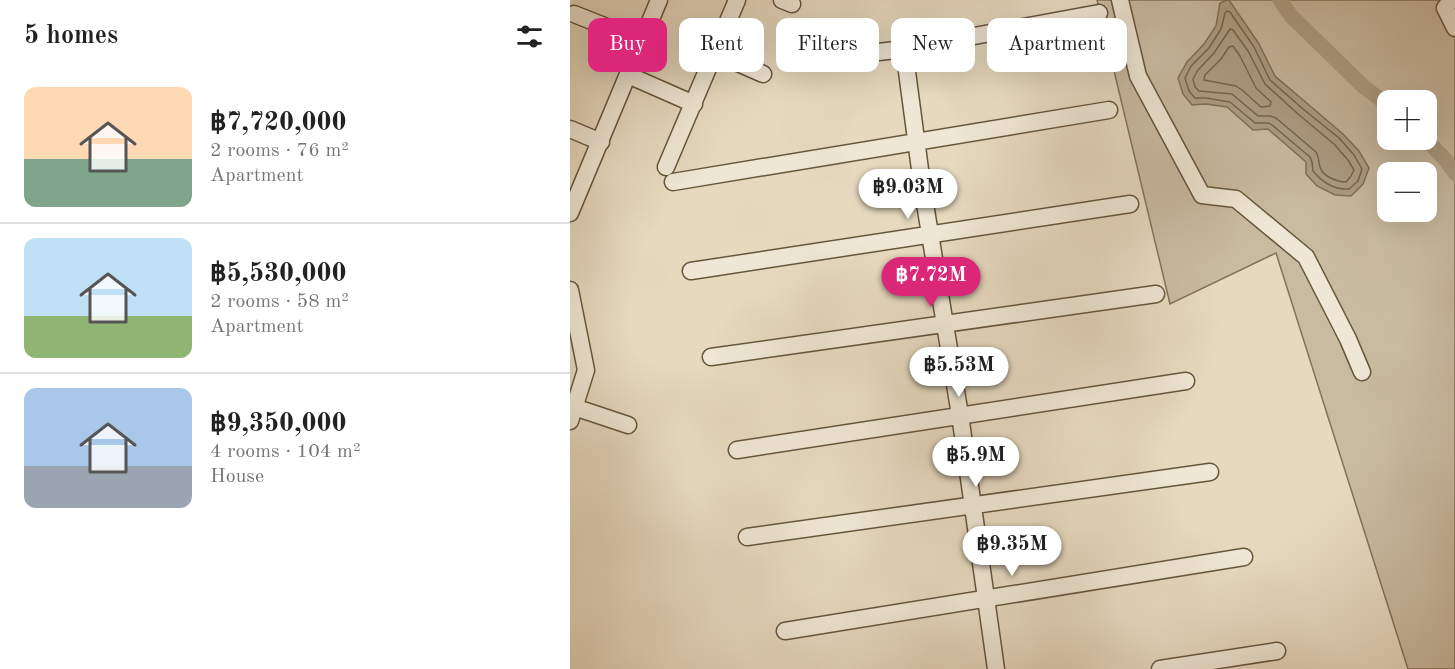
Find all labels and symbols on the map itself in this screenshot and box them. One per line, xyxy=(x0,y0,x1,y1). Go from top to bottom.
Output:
pin: ฿9.03M xyxy=(859,169,957,220)
pin: ฿7.72M xyxy=(882,257,980,308)
pin: ฿5.53M xyxy=(910,347,1008,398)
pin: ฿5.9M xyxy=(934,437,1018,488)
pin: ฿9.35M xyxy=(963,526,1061,577)

